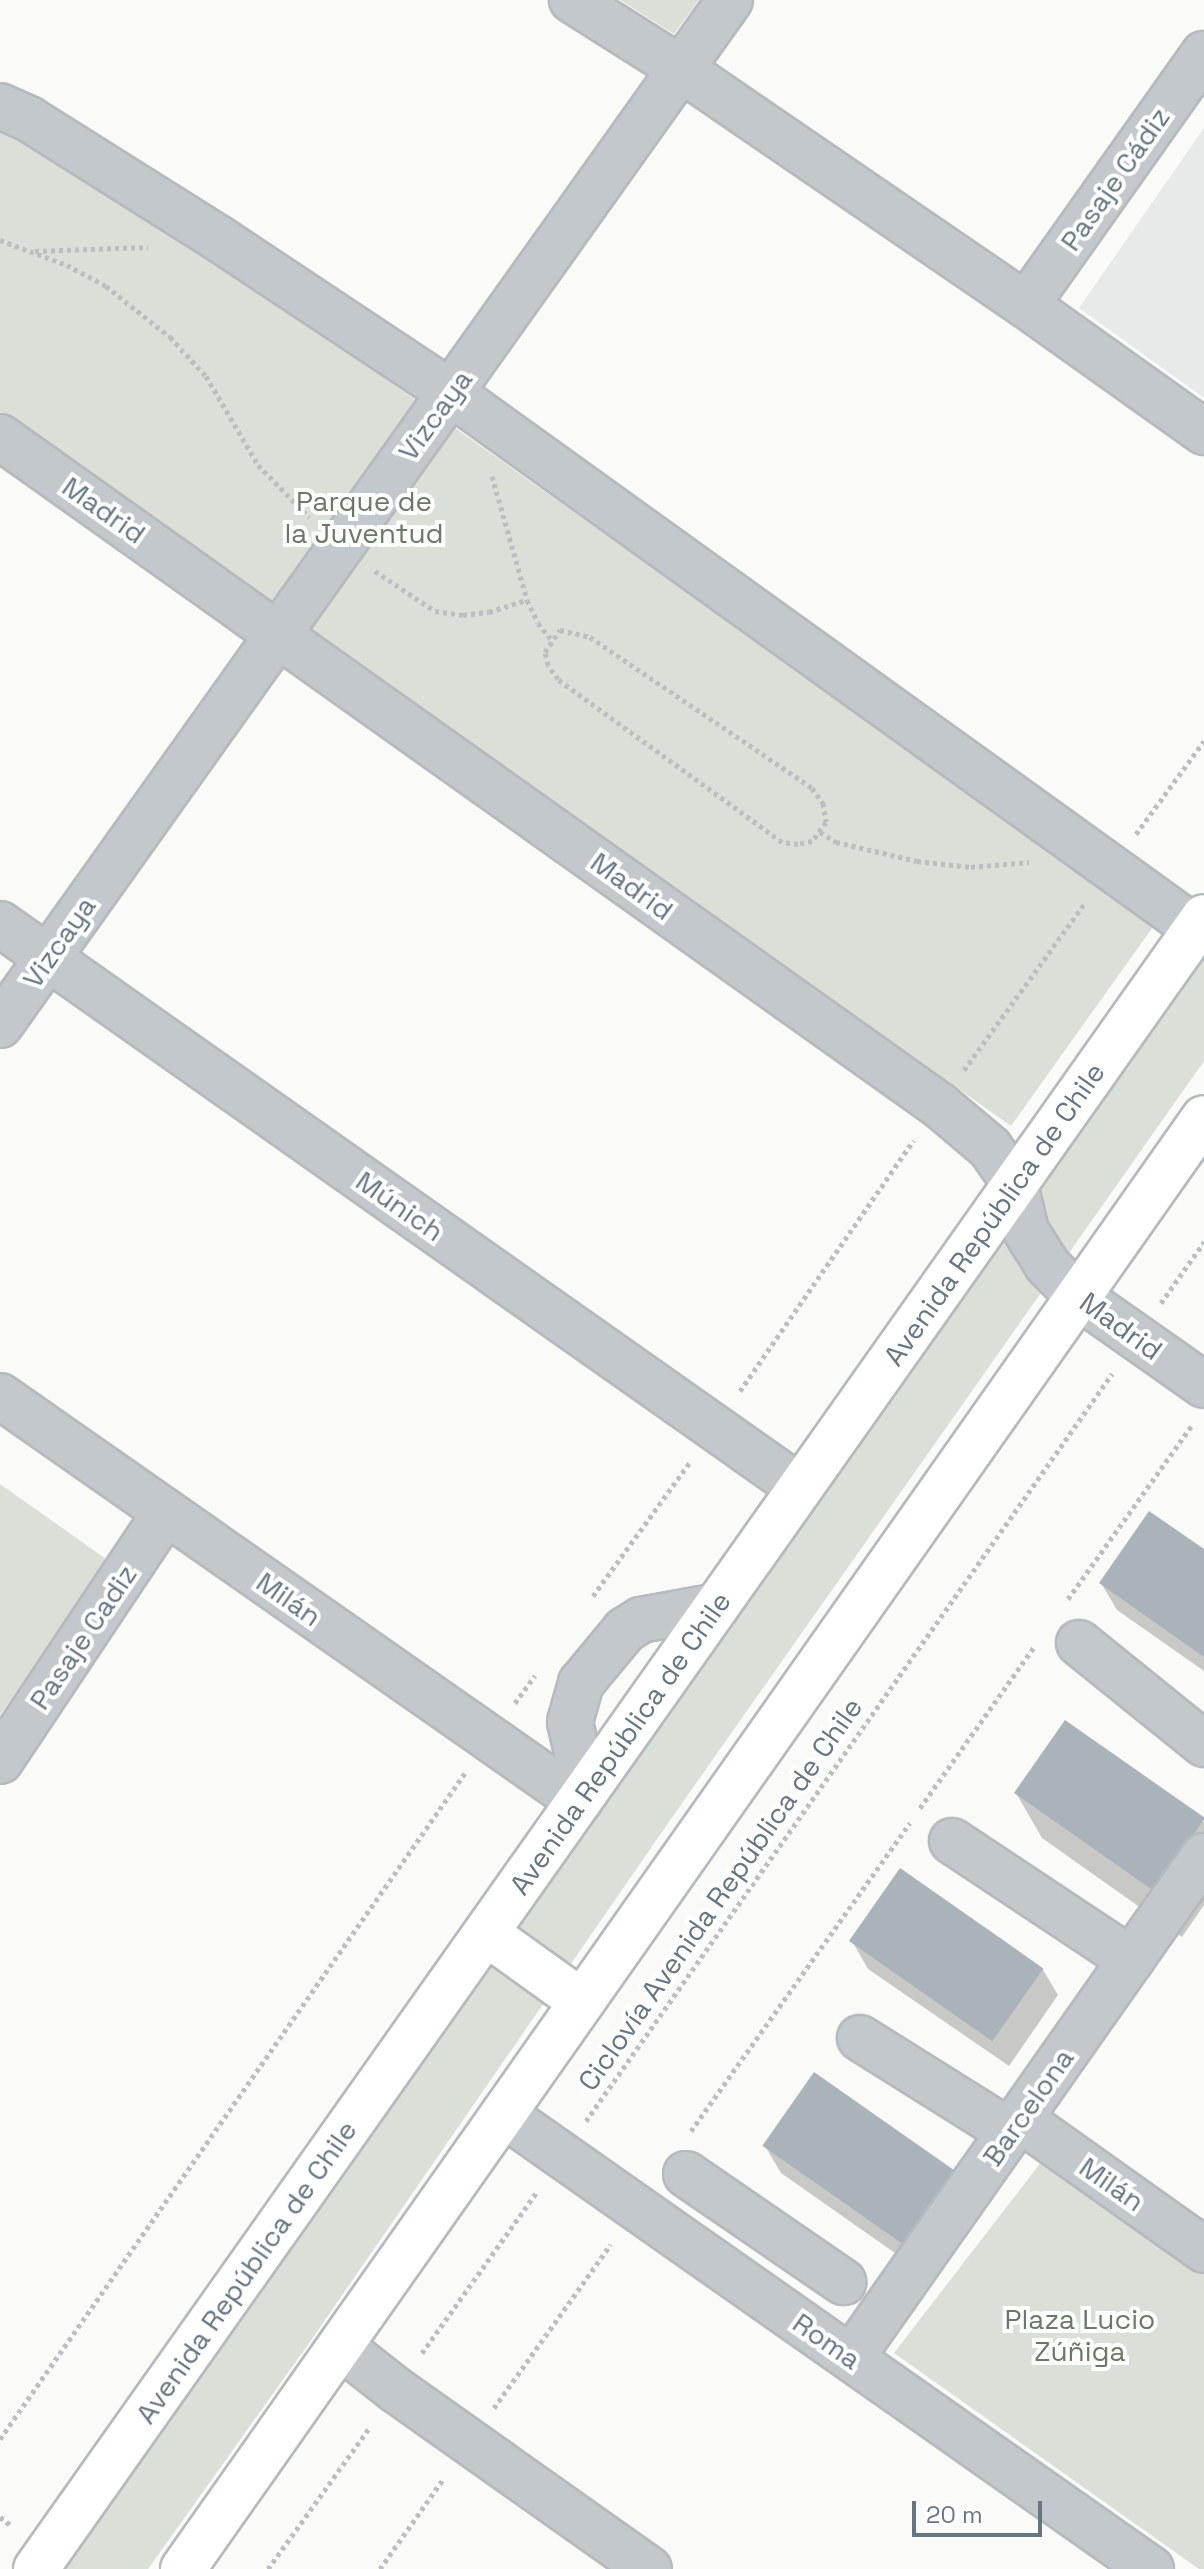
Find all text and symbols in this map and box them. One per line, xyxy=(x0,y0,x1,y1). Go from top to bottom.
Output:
street label: Pasaje Cádiz xyxy=(1053,101,1177,257)
street label: Vizcaya xyxy=(391,363,479,467)
street label: Madrid xyxy=(56,469,152,551)
park label: Parque de la Juventud xyxy=(284,484,444,550)
street label: Madrid xyxy=(584,845,680,927)
street label: Vizcaya xyxy=(15,890,103,994)
street label: Avenida República de Chile xyxy=(876,1056,1112,1372)
street label: Múnich xyxy=(350,1164,450,1248)
street label: Madrid xyxy=(1073,1285,1169,1367)
street label: Pasaje Cadiz xyxy=(22,1558,144,1716)
street label: Milán xyxy=(250,1565,328,1633)
street label: Avenida República de Chile xyxy=(502,1585,738,1901)
street label: Ciclovía Avenida República de Chile xyxy=(571,1691,869,2097)
street label: Barcelona xyxy=(975,2042,1081,2172)
street label: Avenida República de Chile xyxy=(128,2114,364,2430)
street label: Milán xyxy=(1073,2150,1151,2218)
park label: Plaza Lucio Zúñiga xyxy=(1005,2302,1155,2368)
street label: Roma xyxy=(787,2306,867,2376)
scale bar xyxy=(916,2485,1046,2535)
text: 20 m xyxy=(926,2499,983,2530)

